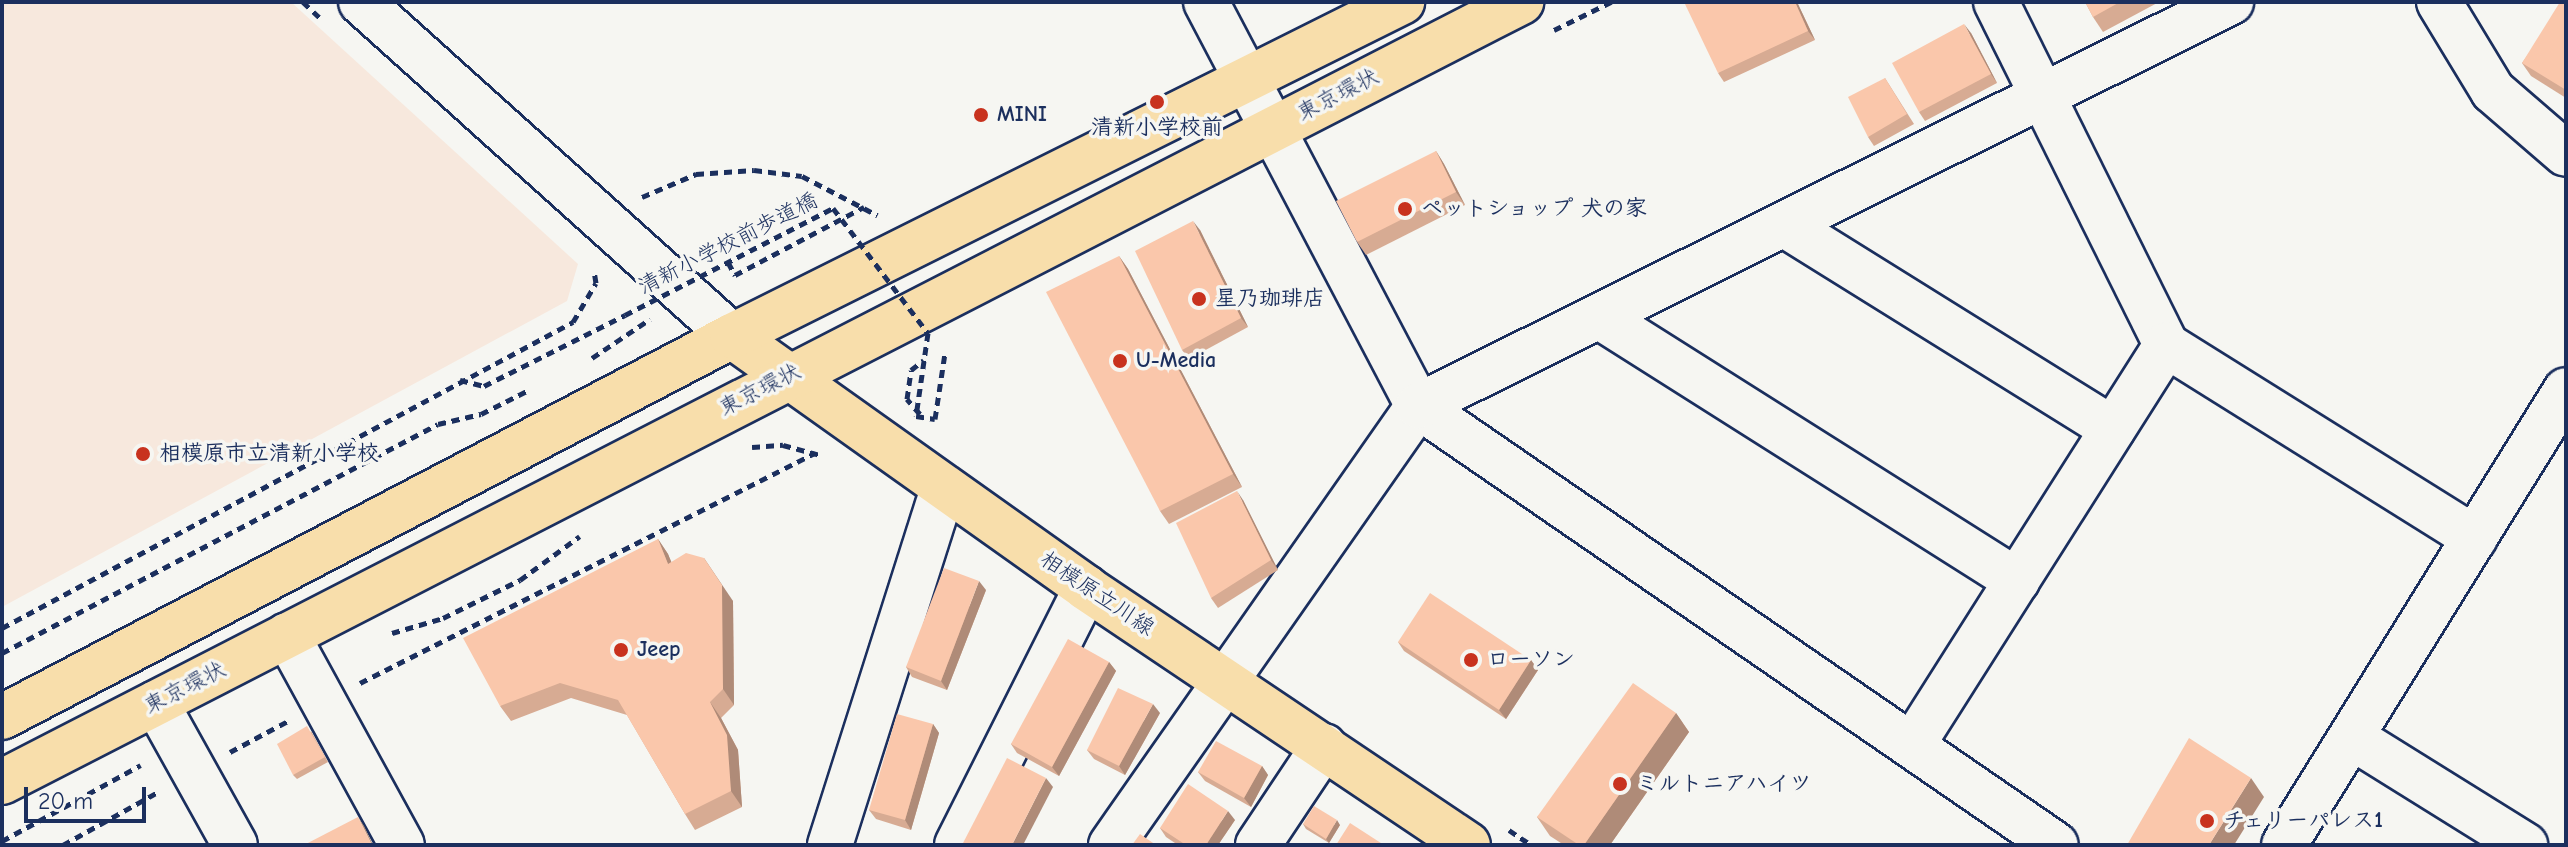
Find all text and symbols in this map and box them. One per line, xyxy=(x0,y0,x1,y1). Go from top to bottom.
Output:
street label: 東京環状 xyxy=(1293,63,1383,127)
marker: 清新小学校前 xyxy=(1148,93,1166,111)
place label: MINI xyxy=(997,102,1047,128)
marker: MINI xyxy=(972,106,990,124)
place label: 清新小学校前 xyxy=(1091,115,1223,141)
street label: 清新小学校前歩道橋 xyxy=(634,187,822,301)
place label: ペットショップ 犬の家 xyxy=(1421,196,1649,222)
marker: ペットショップ 犬の家 xyxy=(1396,200,1414,218)
place label: 星乃珈琲店 xyxy=(1215,286,1325,312)
marker: 星乃珈琲店 xyxy=(1190,290,1208,308)
place label: U-Media xyxy=(1136,348,1216,374)
marker: U-Media xyxy=(1111,352,1129,370)
street label: 東京環状 xyxy=(715,358,805,422)
place label: 相模原市立清新小学校 xyxy=(159,441,379,467)
marker: 相模原市立清新小学校 xyxy=(134,445,152,463)
street label: 相模原立川線 xyxy=(1035,546,1159,642)
place label: Jeep xyxy=(637,637,680,663)
marker: Jeep xyxy=(612,641,630,659)
place label: ローソン xyxy=(1487,647,1575,673)
marker: ローソン xyxy=(1462,651,1480,669)
street label: 東京環状 xyxy=(140,656,230,720)
scale bar xyxy=(28,771,150,821)
place label: ミルトニアハイツ xyxy=(1636,771,1812,797)
marker: ミルトニアハイツ xyxy=(1611,775,1629,793)
text: 20 m xyxy=(38,787,93,815)
place label: チェリーパレス1 xyxy=(2223,808,2386,834)
marker: チェリーパレス1 xyxy=(2198,812,2216,830)

